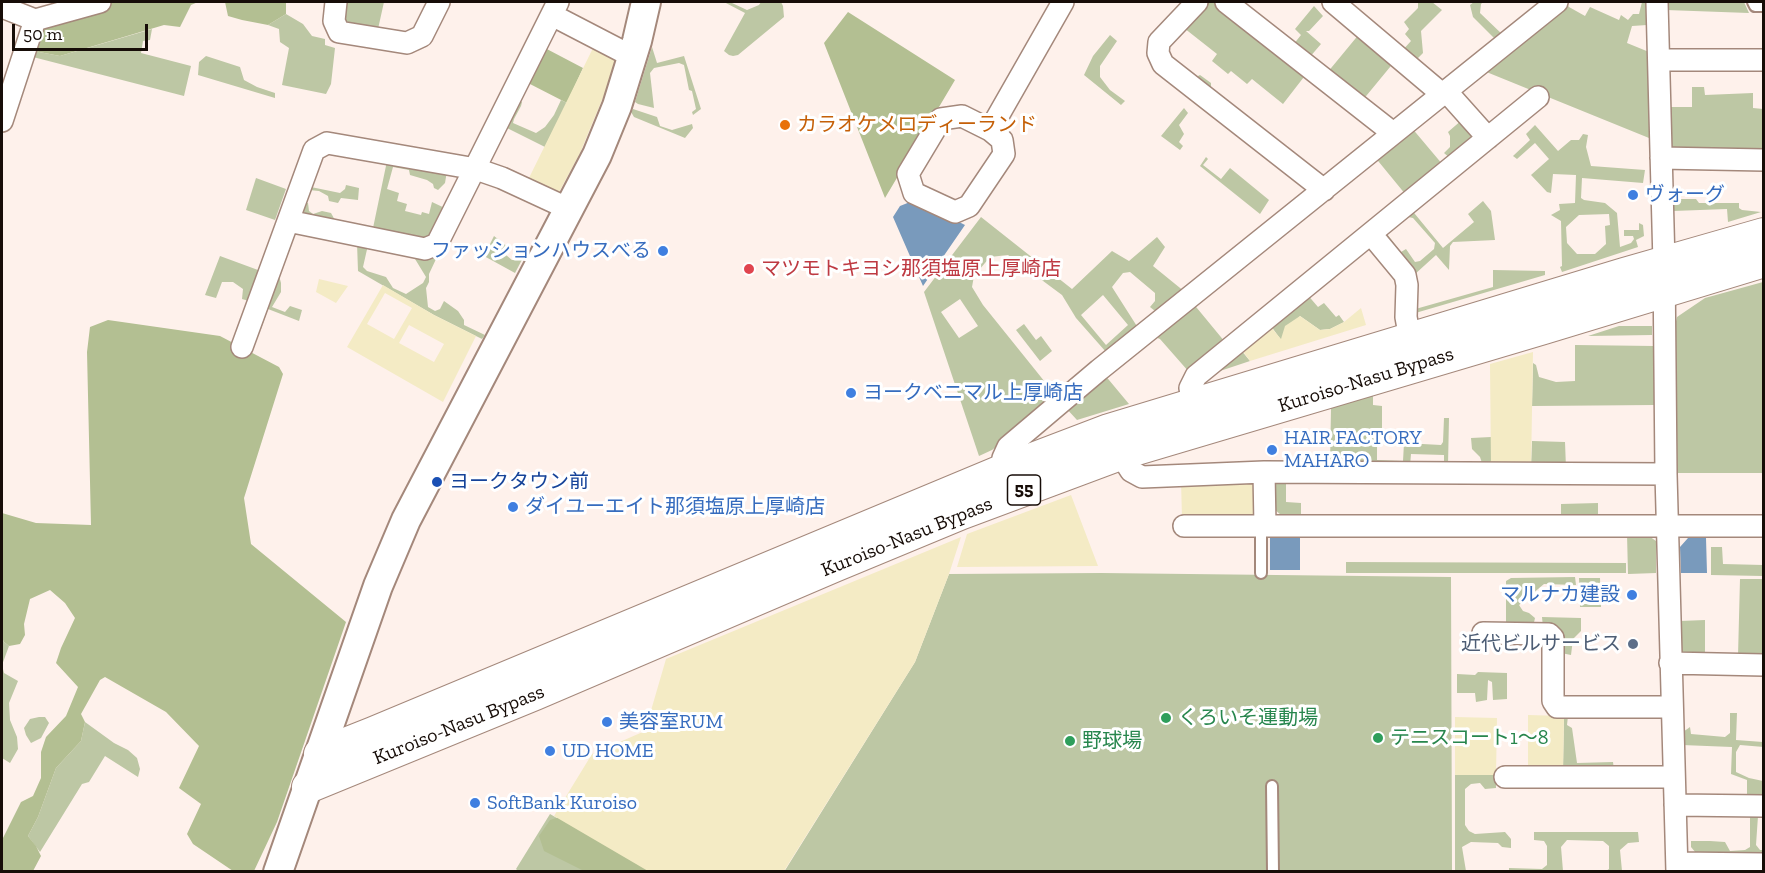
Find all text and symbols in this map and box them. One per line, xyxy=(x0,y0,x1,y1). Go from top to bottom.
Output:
scale bar xyxy=(15,12,152,50)
text: 50 m xyxy=(23,23,62,45)
place label: カラオケメロディーランド xyxy=(797,113,1037,137)
marker: カラオケメロディーランド xyxy=(778,118,792,132)
place label: ヴォーグ xyxy=(1645,183,1725,207)
marker: ヴォーグ xyxy=(1626,188,1640,202)
place label: ファッションハウスべる xyxy=(431,239,651,263)
marker: ファッションハウスべる xyxy=(656,244,670,258)
place label: マツモトキヨシ那須塩原上厚崎店 xyxy=(761,257,1061,281)
marker: マツモトキヨシ那須塩原上厚崎店 xyxy=(742,262,756,276)
street label: Kuroiso-Nasu Bypass xyxy=(1275,342,1457,418)
place label: ヨークベニマル上厚崎店 xyxy=(863,381,1083,405)
marker: ヨークベニマル上厚崎店 xyxy=(844,386,858,400)
place label: HAIR FACTORY MAHARO xyxy=(1284,426,1422,473)
marker: HAIR FACTORY MAHARO xyxy=(1265,443,1279,457)
place label: ヨークタウン前 xyxy=(449,470,589,494)
marker: ヨークタウン前 xyxy=(430,475,444,489)
road number: 55 xyxy=(1008,475,1040,505)
street label: Kuroiso-Nasu Bypass xyxy=(818,492,996,582)
place label: ダイユーエイト那須塩原上厚崎店 xyxy=(525,495,825,519)
marker: ダイユーエイト那須塩原上厚崎店 xyxy=(506,500,520,514)
place label: マルナカ建設 xyxy=(1500,583,1620,607)
marker: マルナカ建設 xyxy=(1625,588,1639,602)
place label: 近代ビルサービス xyxy=(1461,632,1621,656)
marker: 近代ビルサービス xyxy=(1626,637,1640,651)
street label: Kuroiso-Nasu Bypass xyxy=(370,680,548,770)
place label: くろいそ運動場 xyxy=(1178,706,1318,730)
place label: 美容室RUM xyxy=(619,710,723,734)
marker: くろいそ運動場 xyxy=(1159,711,1173,725)
marker: 美容室RUM xyxy=(600,715,614,729)
place label: テニスコート1～8 xyxy=(1390,726,1548,750)
place label: 野球場 xyxy=(1082,729,1142,753)
marker: テニスコート1～8 xyxy=(1371,731,1385,745)
marker: 野球場 xyxy=(1063,734,1077,748)
place label: UD HOME xyxy=(562,739,654,763)
marker: UD HOME xyxy=(543,744,557,758)
place label: SoftBank Kuroiso xyxy=(487,791,637,815)
marker: SoftBank Kuroiso xyxy=(468,796,482,810)

